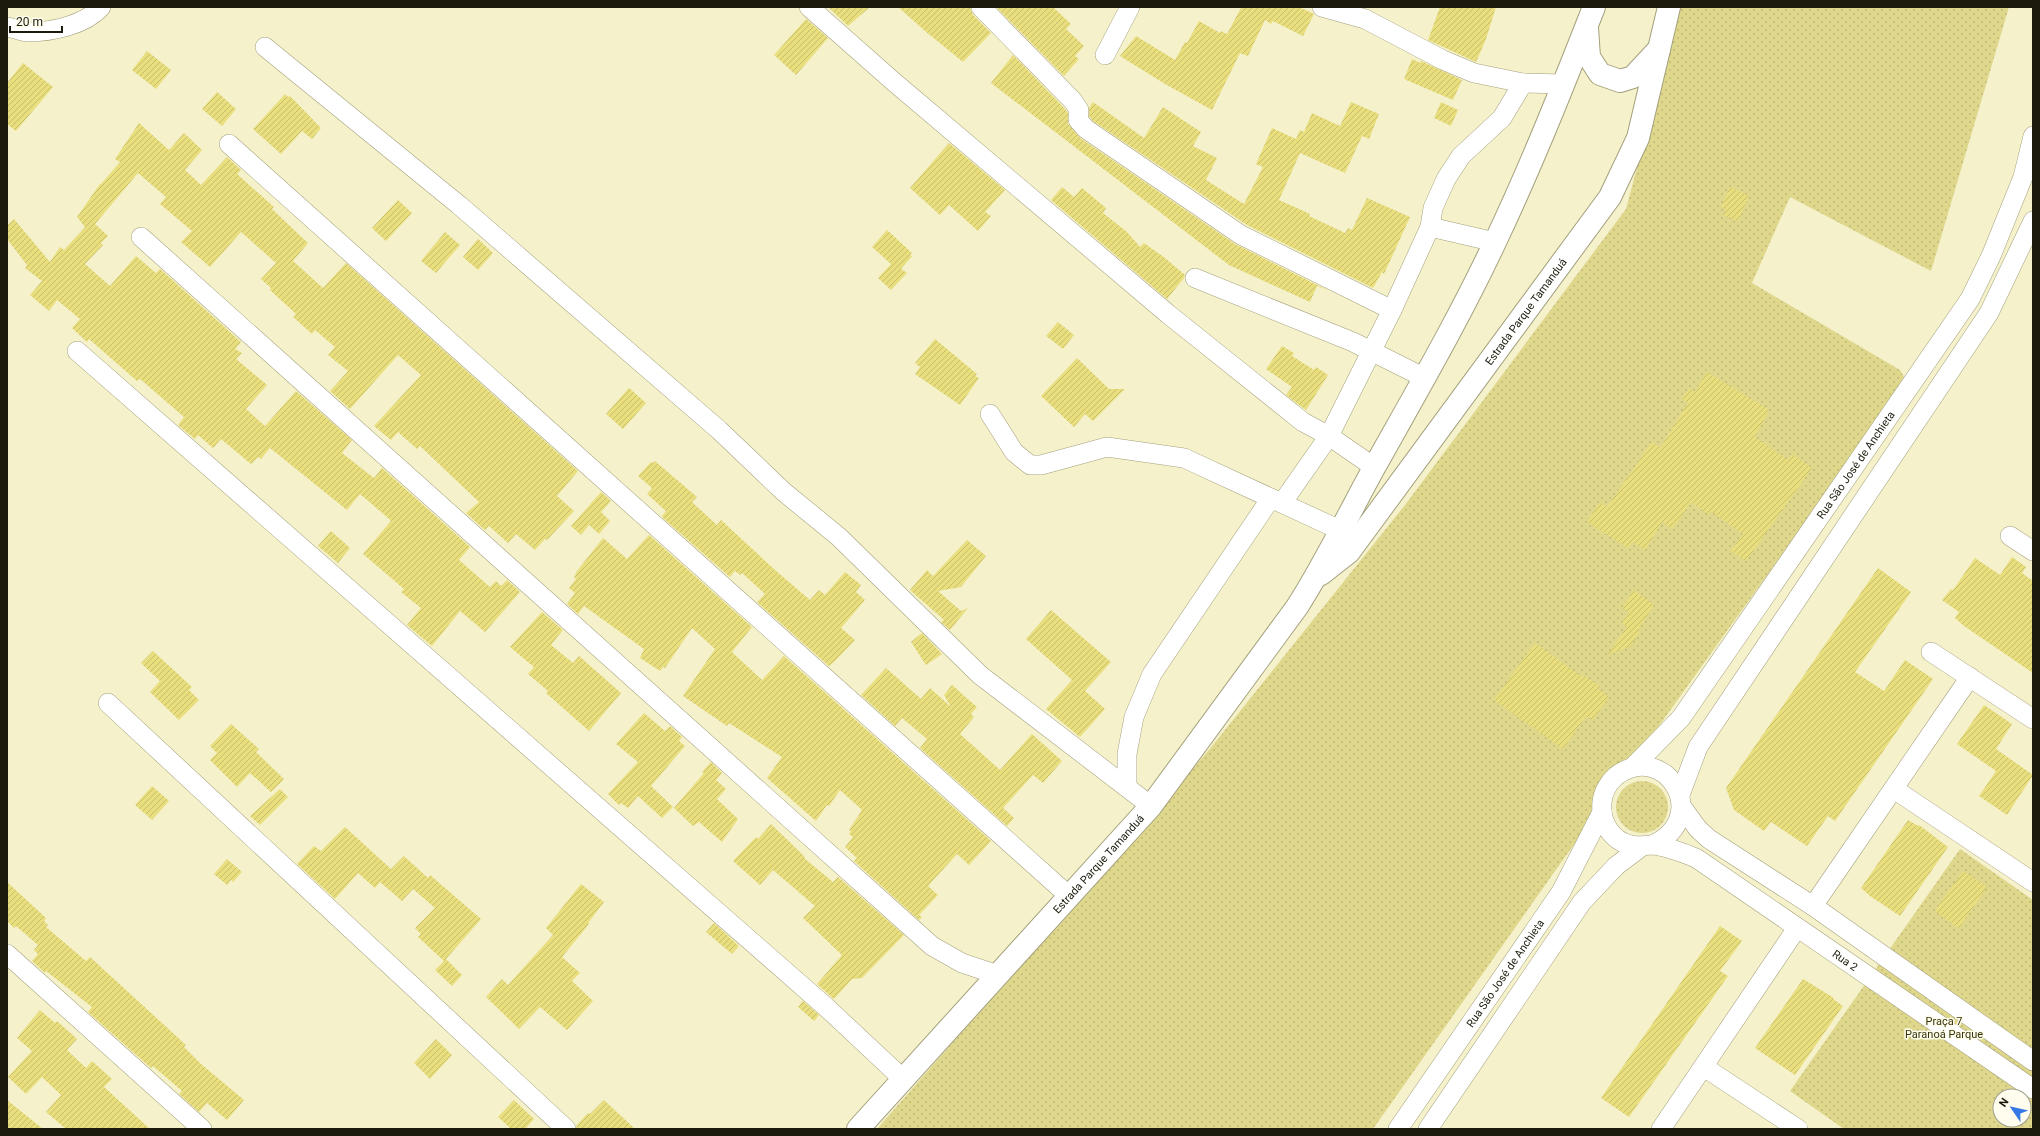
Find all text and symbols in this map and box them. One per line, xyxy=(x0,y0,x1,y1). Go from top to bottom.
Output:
scale bar xyxy=(10,8,62,34)
text: 20 m xyxy=(16,15,43,29)
street label: Estrada Parque Tamanduá xyxy=(1483,256,1570,368)
street label: Rua São José de Anchieta xyxy=(1814,409,1898,522)
street label: Estrada Parque Tamanduá xyxy=(1051,812,1147,916)
street label: Rua São José de Anchieta xyxy=(1464,917,1547,1030)
street label: Rua 2 xyxy=(1830,947,1860,974)
park label: Praça 7 Paranoá Parque xyxy=(1905,1015,1983,1041)
north arrow xyxy=(1992,1088,2032,1128)
text: N xyxy=(1997,1096,2012,1110)

